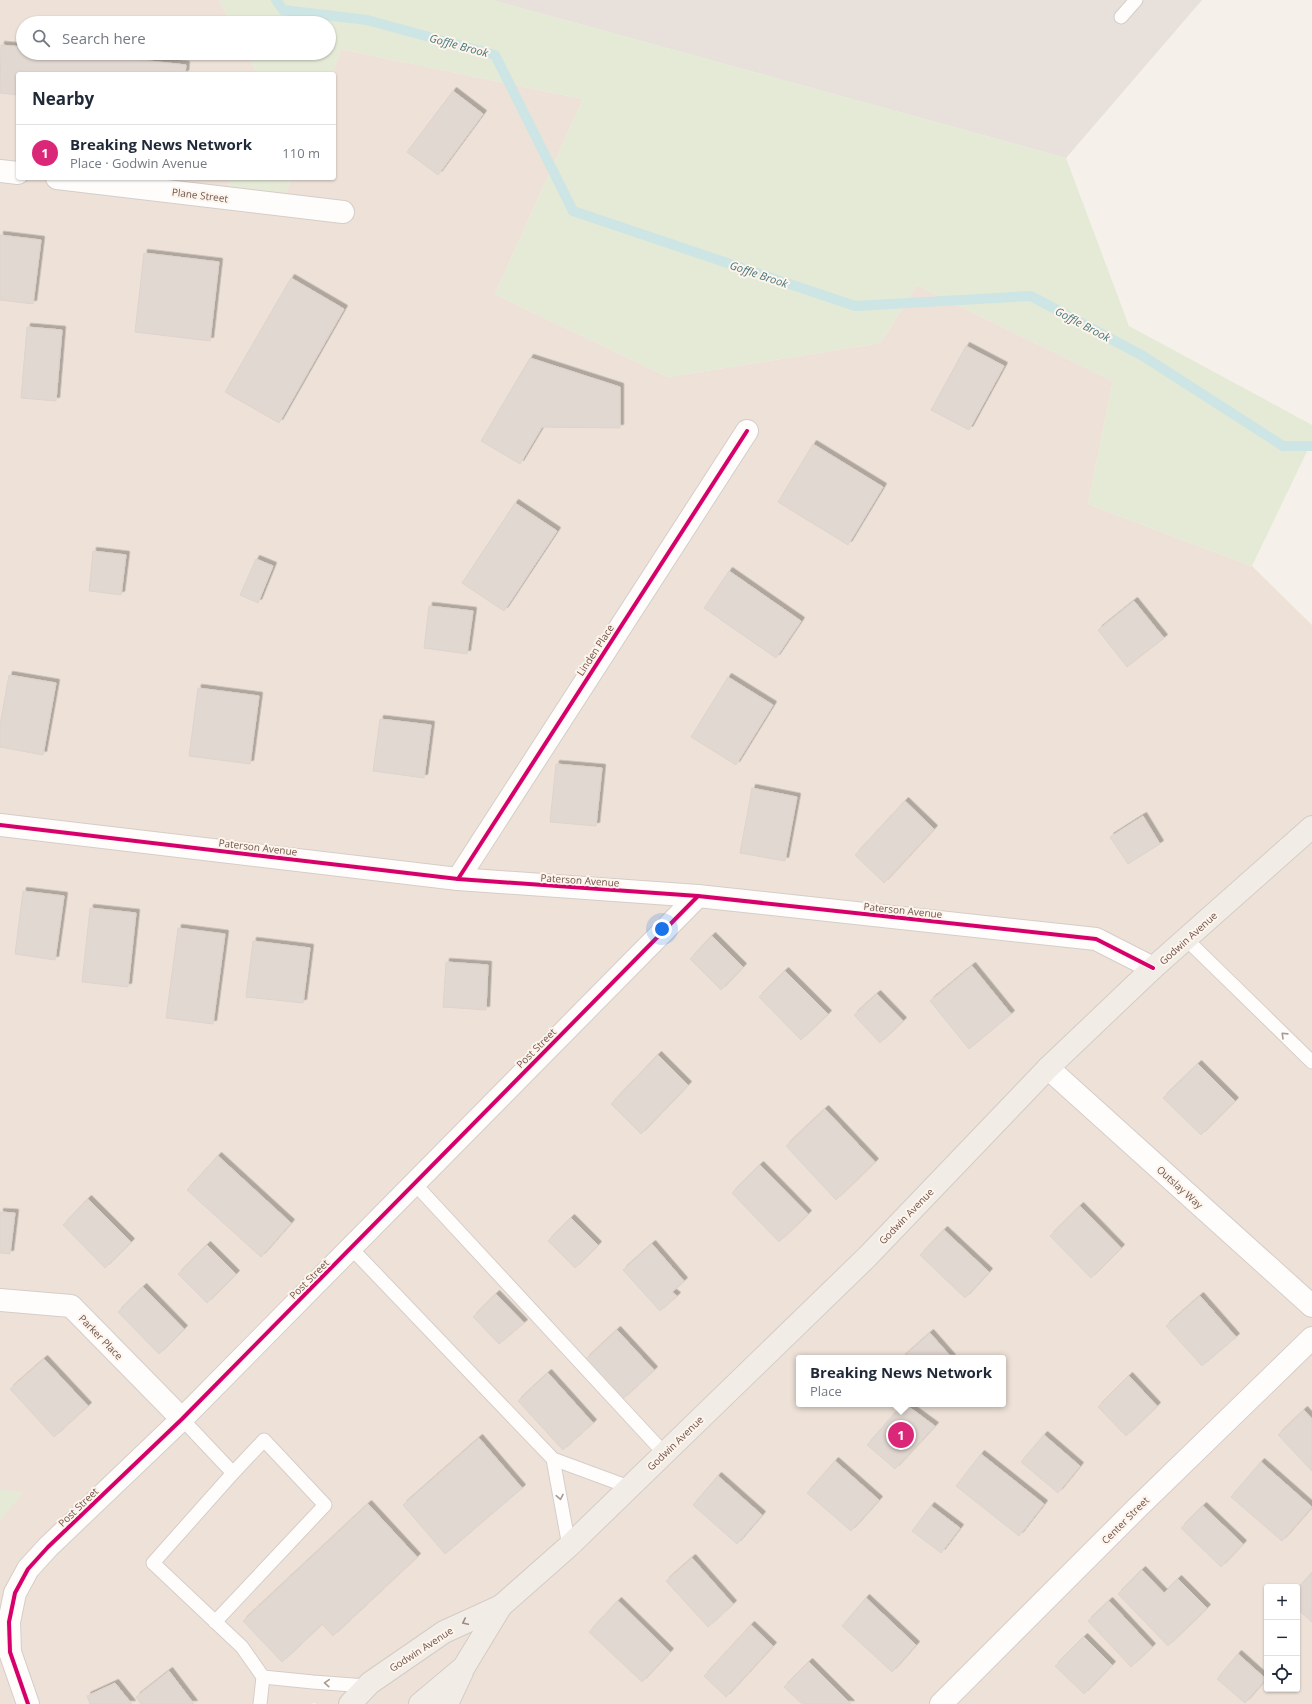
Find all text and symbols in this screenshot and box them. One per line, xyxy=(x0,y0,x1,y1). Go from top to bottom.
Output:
search box xyxy=(16,16,336,60)
icon: search xyxy=(30,27,52,49)
text: Search here xyxy=(62,28,146,48)
water label: Goffle Brook xyxy=(428,30,491,60)
text: Nearby xyxy=(32,87,94,110)
text: Breaking News Network xyxy=(70,134,252,154)
text: 1 xyxy=(41,144,49,162)
text: 110 m xyxy=(282,144,320,162)
text: Place · Godwin Avenue xyxy=(70,154,207,172)
street label: Plane Street xyxy=(171,185,229,205)
water label: Goffle Brook xyxy=(728,257,791,291)
water label: Goffle Brook xyxy=(1053,303,1114,345)
street label: Linden Place xyxy=(573,621,617,678)
street label: Paterson Avenue xyxy=(218,835,299,859)
street label: Paterson Avenue xyxy=(540,870,620,890)
street label: Paterson Avenue xyxy=(863,899,943,921)
street label: Godwin Avenue xyxy=(1156,908,1220,968)
your location xyxy=(652,919,672,939)
street label: Post Street xyxy=(513,1025,559,1071)
one-way arrow xyxy=(1281,1032,1289,1040)
street label: Outslay Way xyxy=(1154,1162,1207,1212)
street label: Godwin Avenue xyxy=(876,1185,937,1247)
street label: Post Street xyxy=(286,1256,332,1302)
street label: Parker Place xyxy=(76,1311,126,1363)
popup xyxy=(796,1355,1006,1407)
text: Breaking News Network xyxy=(810,1362,992,1382)
text: Place xyxy=(810,1382,842,1400)
street label: Godwin Avenue xyxy=(644,1412,706,1473)
pin: 1 xyxy=(888,1420,914,1450)
street label: Post Street xyxy=(55,1484,101,1530)
street label: Center Street xyxy=(1098,1493,1152,1547)
one-way arrow xyxy=(555,1494,564,1500)
map controls xyxy=(1264,1584,1300,1692)
button: + xyxy=(1264,1584,1300,1620)
one-way arrow xyxy=(462,1617,470,1625)
button: − xyxy=(1264,1620,1300,1656)
street label: Godwin Avenue xyxy=(386,1623,456,1675)
button: locate xyxy=(1264,1656,1300,1692)
one-way arrow xyxy=(324,1679,330,1688)

